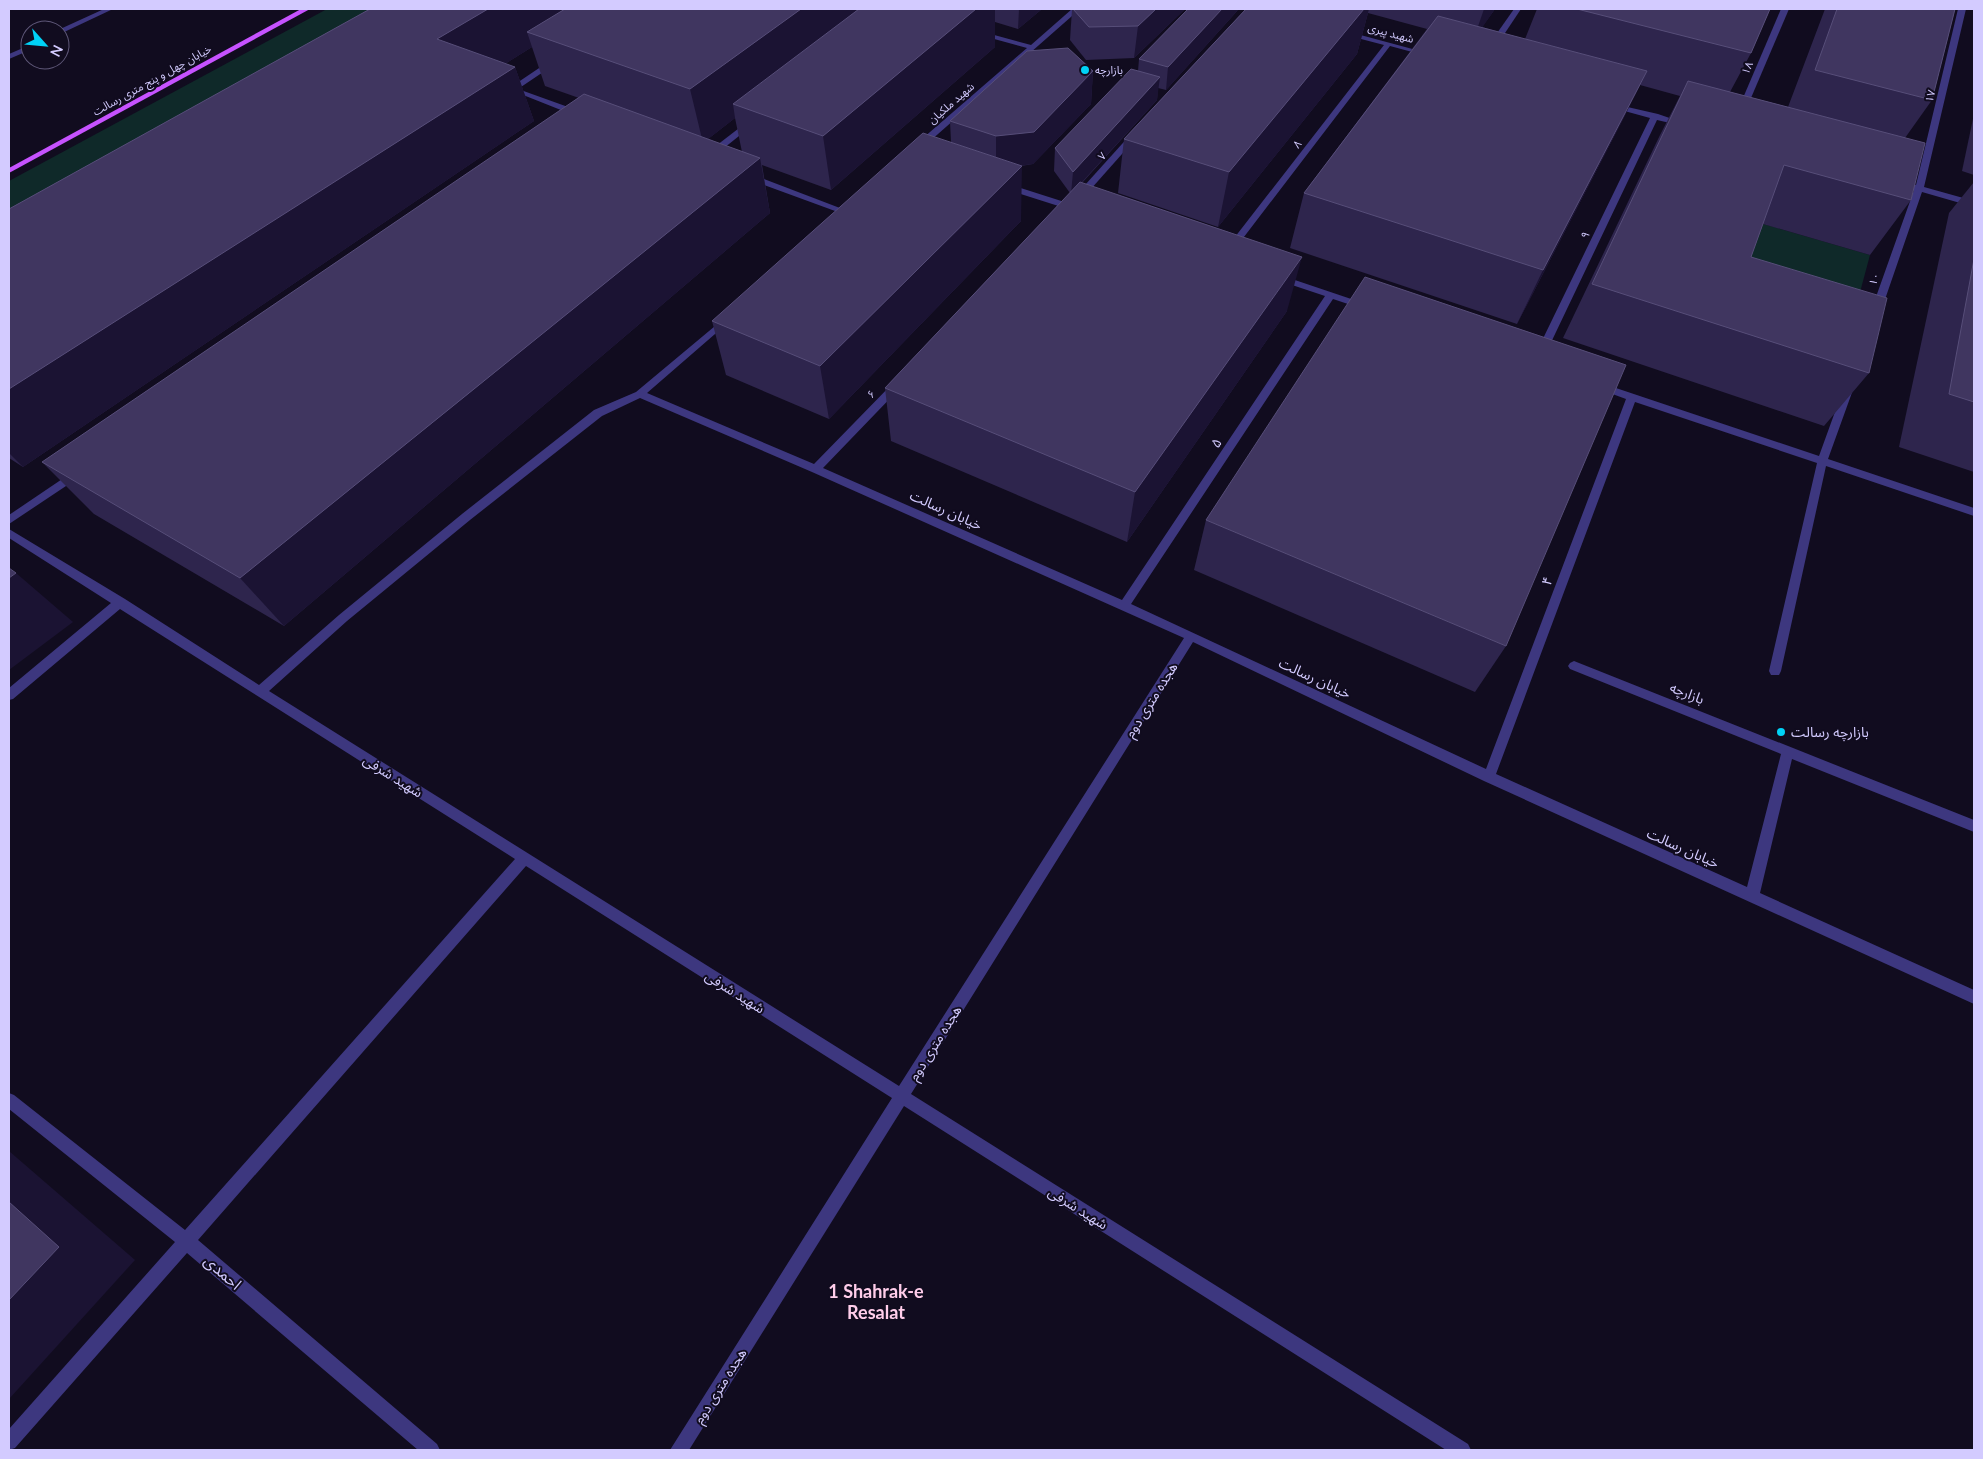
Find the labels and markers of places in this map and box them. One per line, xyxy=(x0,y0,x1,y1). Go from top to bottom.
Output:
place label: بازارچه xyxy=(1095,63,1123,78)
marker: بازارچه xyxy=(1079,64,1091,76)
place label: بازارچه رسالت xyxy=(1791,723,1869,742)
marker: بازارچه رسالت xyxy=(1775,726,1787,738)

